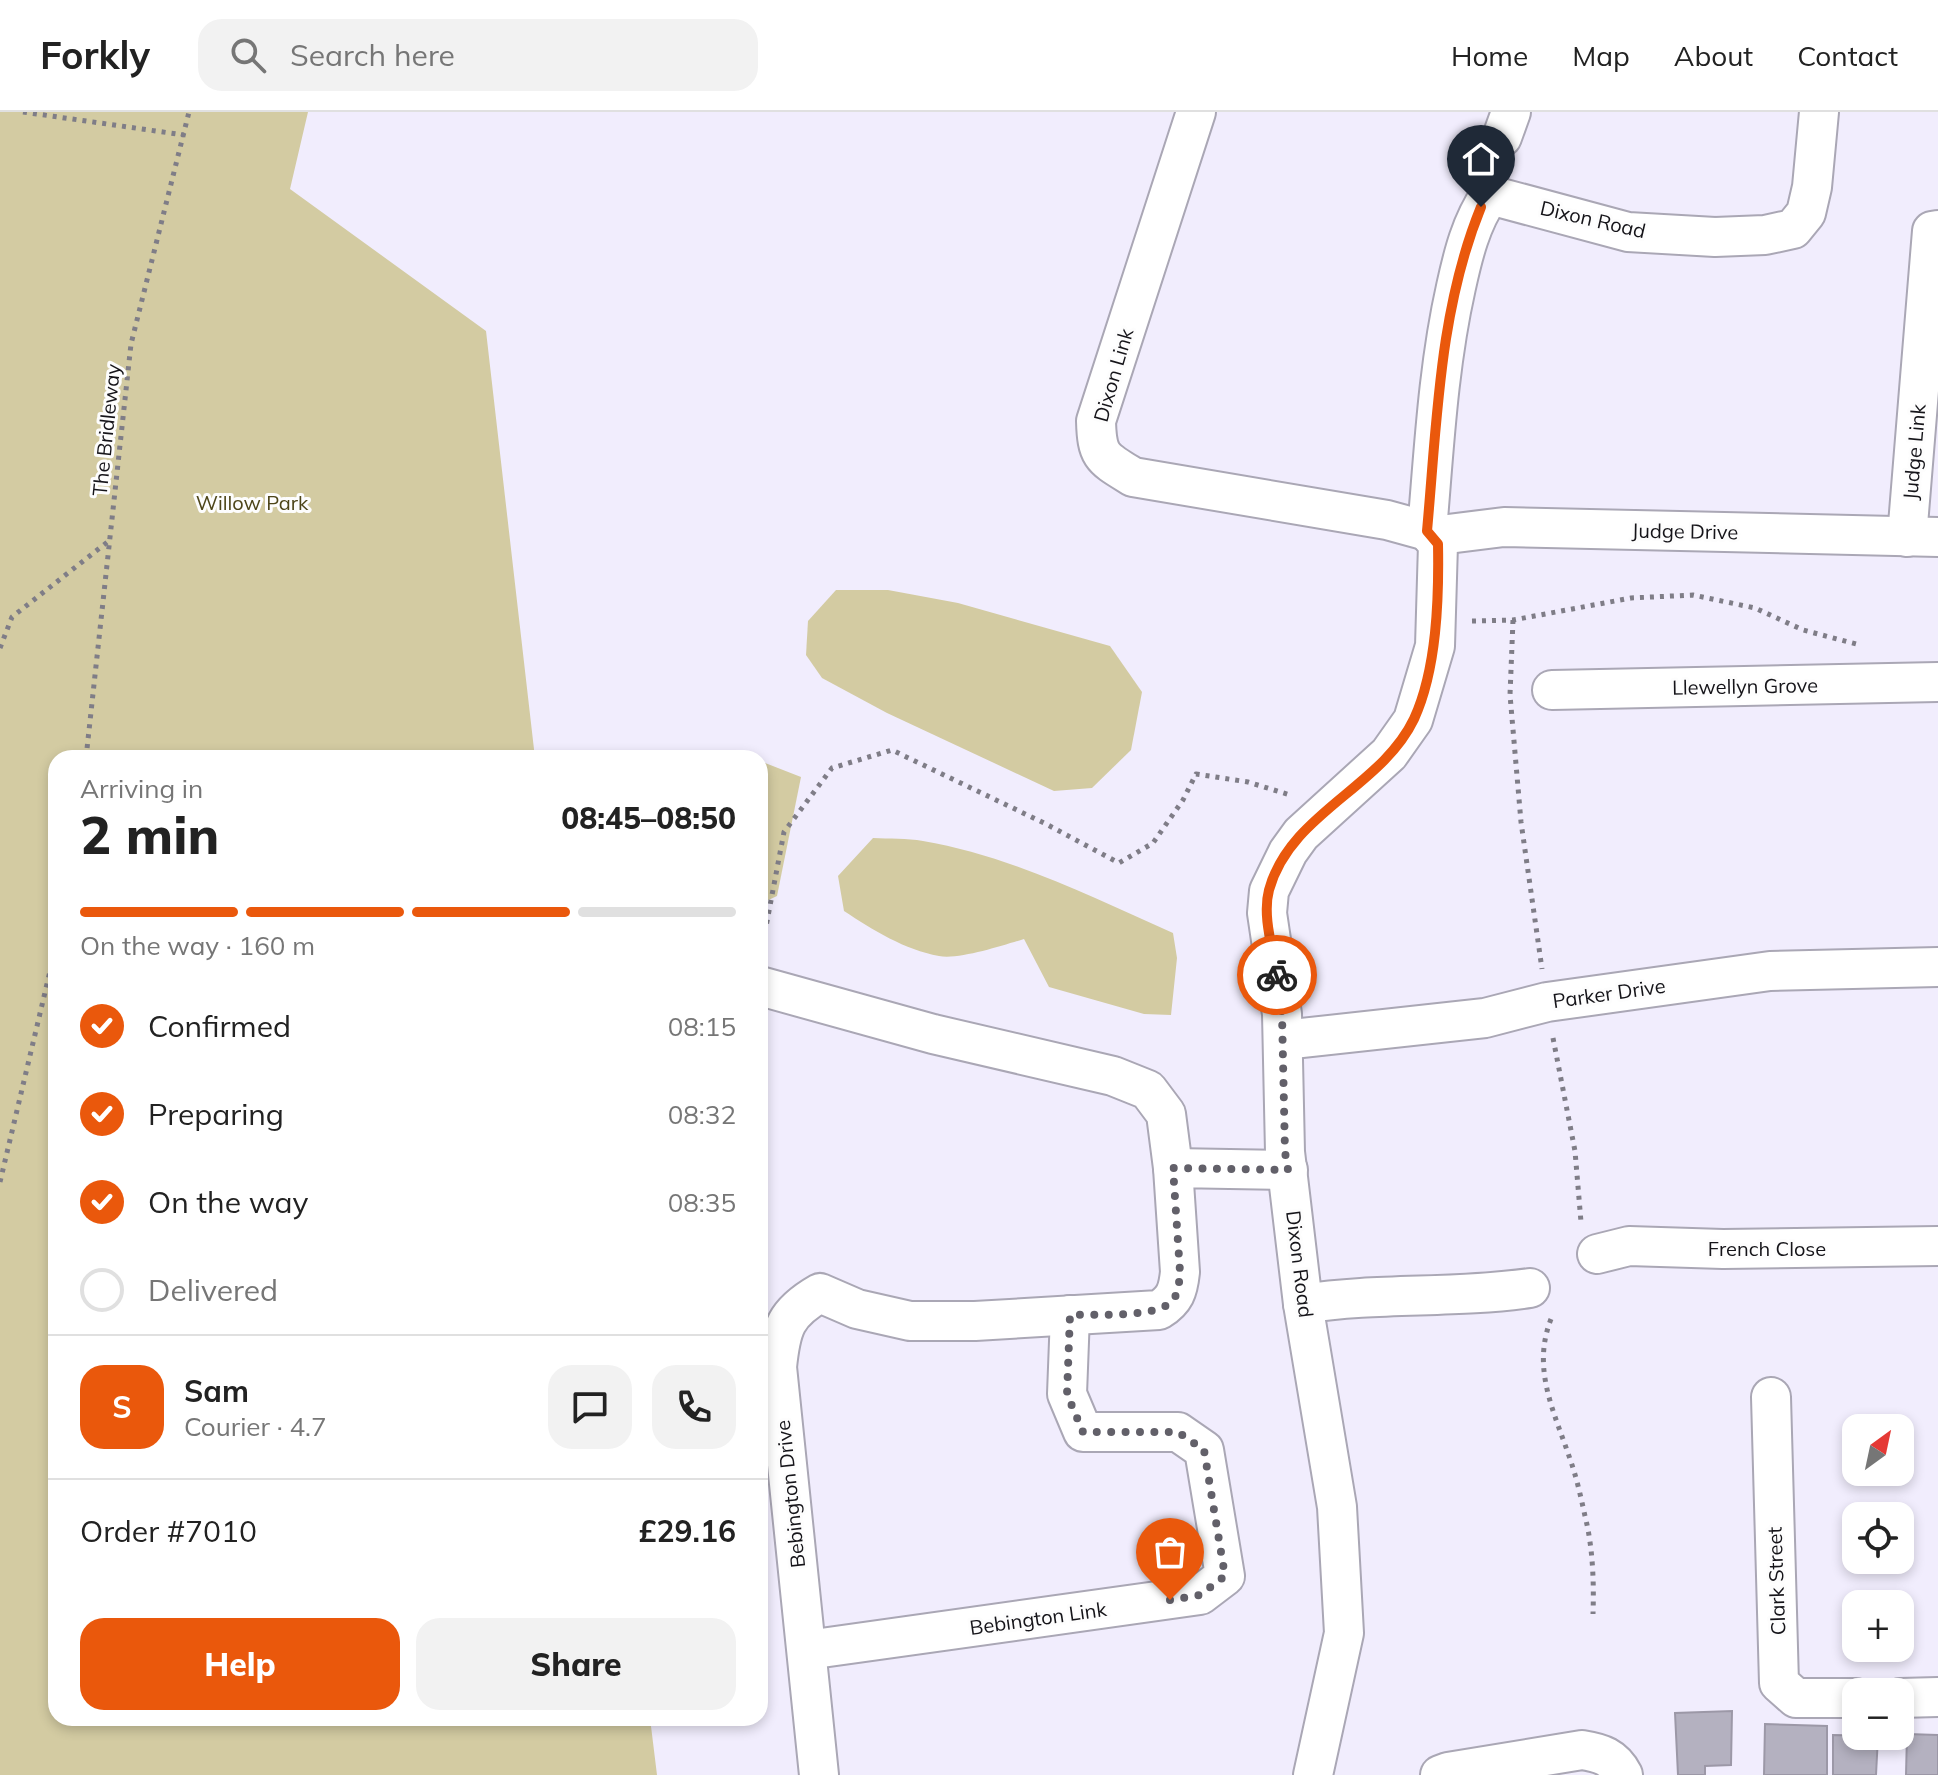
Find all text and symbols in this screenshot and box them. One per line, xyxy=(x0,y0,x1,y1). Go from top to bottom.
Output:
search box xyxy=(198,19,758,91)
text: Forkly xyxy=(40,31,150,79)
icon: search xyxy=(226,33,270,77)
text: Search here xyxy=(290,36,455,74)
text: Home xyxy=(1451,38,1528,73)
text: Map xyxy=(1572,38,1630,73)
text: About xyxy=(1674,38,1753,73)
text: Contact xyxy=(1797,38,1898,73)
pin xyxy=(1447,125,1515,207)
icon: home xyxy=(1459,137,1503,181)
street label: Dixon Road xyxy=(1538,195,1648,243)
street label: Dixon Link xyxy=(1088,325,1138,425)
street label: The Bridleway xyxy=(87,362,125,497)
street label: Judge Link xyxy=(1897,402,1931,501)
park label: Willow Park xyxy=(196,490,309,515)
street label: Judge Drive xyxy=(1631,518,1739,544)
street label: Llewellyn Grove xyxy=(1672,672,1818,700)
text: Arriving in xyxy=(80,772,203,805)
text: 08:45–08:50 xyxy=(561,799,736,837)
text: 2 min xyxy=(80,802,219,867)
text: On the way · 160 m xyxy=(80,929,315,962)
courier xyxy=(1237,935,1317,1015)
icon: bike xyxy=(1255,953,1299,997)
street label: Parker Drive xyxy=(1551,973,1667,1013)
icon: check xyxy=(80,1004,124,1048)
text: Confirmed xyxy=(148,1007,291,1045)
text: 08:15 xyxy=(668,1010,736,1043)
icon: check xyxy=(80,1092,124,1136)
text: Preparing xyxy=(148,1095,284,1133)
text: 08:32 xyxy=(668,1098,736,1131)
icon: check xyxy=(80,1180,124,1224)
text: On the way xyxy=(148,1183,308,1221)
text: 08:35 xyxy=(668,1186,736,1219)
street label: Dixon Road xyxy=(1281,1209,1319,1319)
street label: French Close xyxy=(1708,1236,1826,1261)
text: Delivered xyxy=(148,1271,278,1309)
button: chat xyxy=(548,1365,632,1449)
button: phone xyxy=(652,1365,736,1449)
text: Sam xyxy=(184,1372,249,1410)
text: S xyxy=(112,1388,132,1426)
text: Courier · 4.7 xyxy=(184,1410,327,1443)
north arrow xyxy=(1842,1414,1914,1486)
map controls xyxy=(1842,1414,1914,1750)
street label: Bebington Drive xyxy=(770,1419,810,1569)
button: locate xyxy=(1842,1502,1914,1574)
text: Order #7010 xyxy=(80,1512,257,1550)
text: £29.16 xyxy=(639,1512,736,1550)
pin xyxy=(1136,1518,1204,1600)
street label: Clark Street xyxy=(1762,1526,1790,1636)
icon: bag xyxy=(1148,1530,1192,1574)
button: + xyxy=(1842,1590,1914,1662)
street label: Bebington Link xyxy=(968,1596,1109,1640)
button: Help xyxy=(80,1618,400,1710)
button: Share xyxy=(416,1618,736,1710)
button: − xyxy=(1842,1678,1914,1750)

